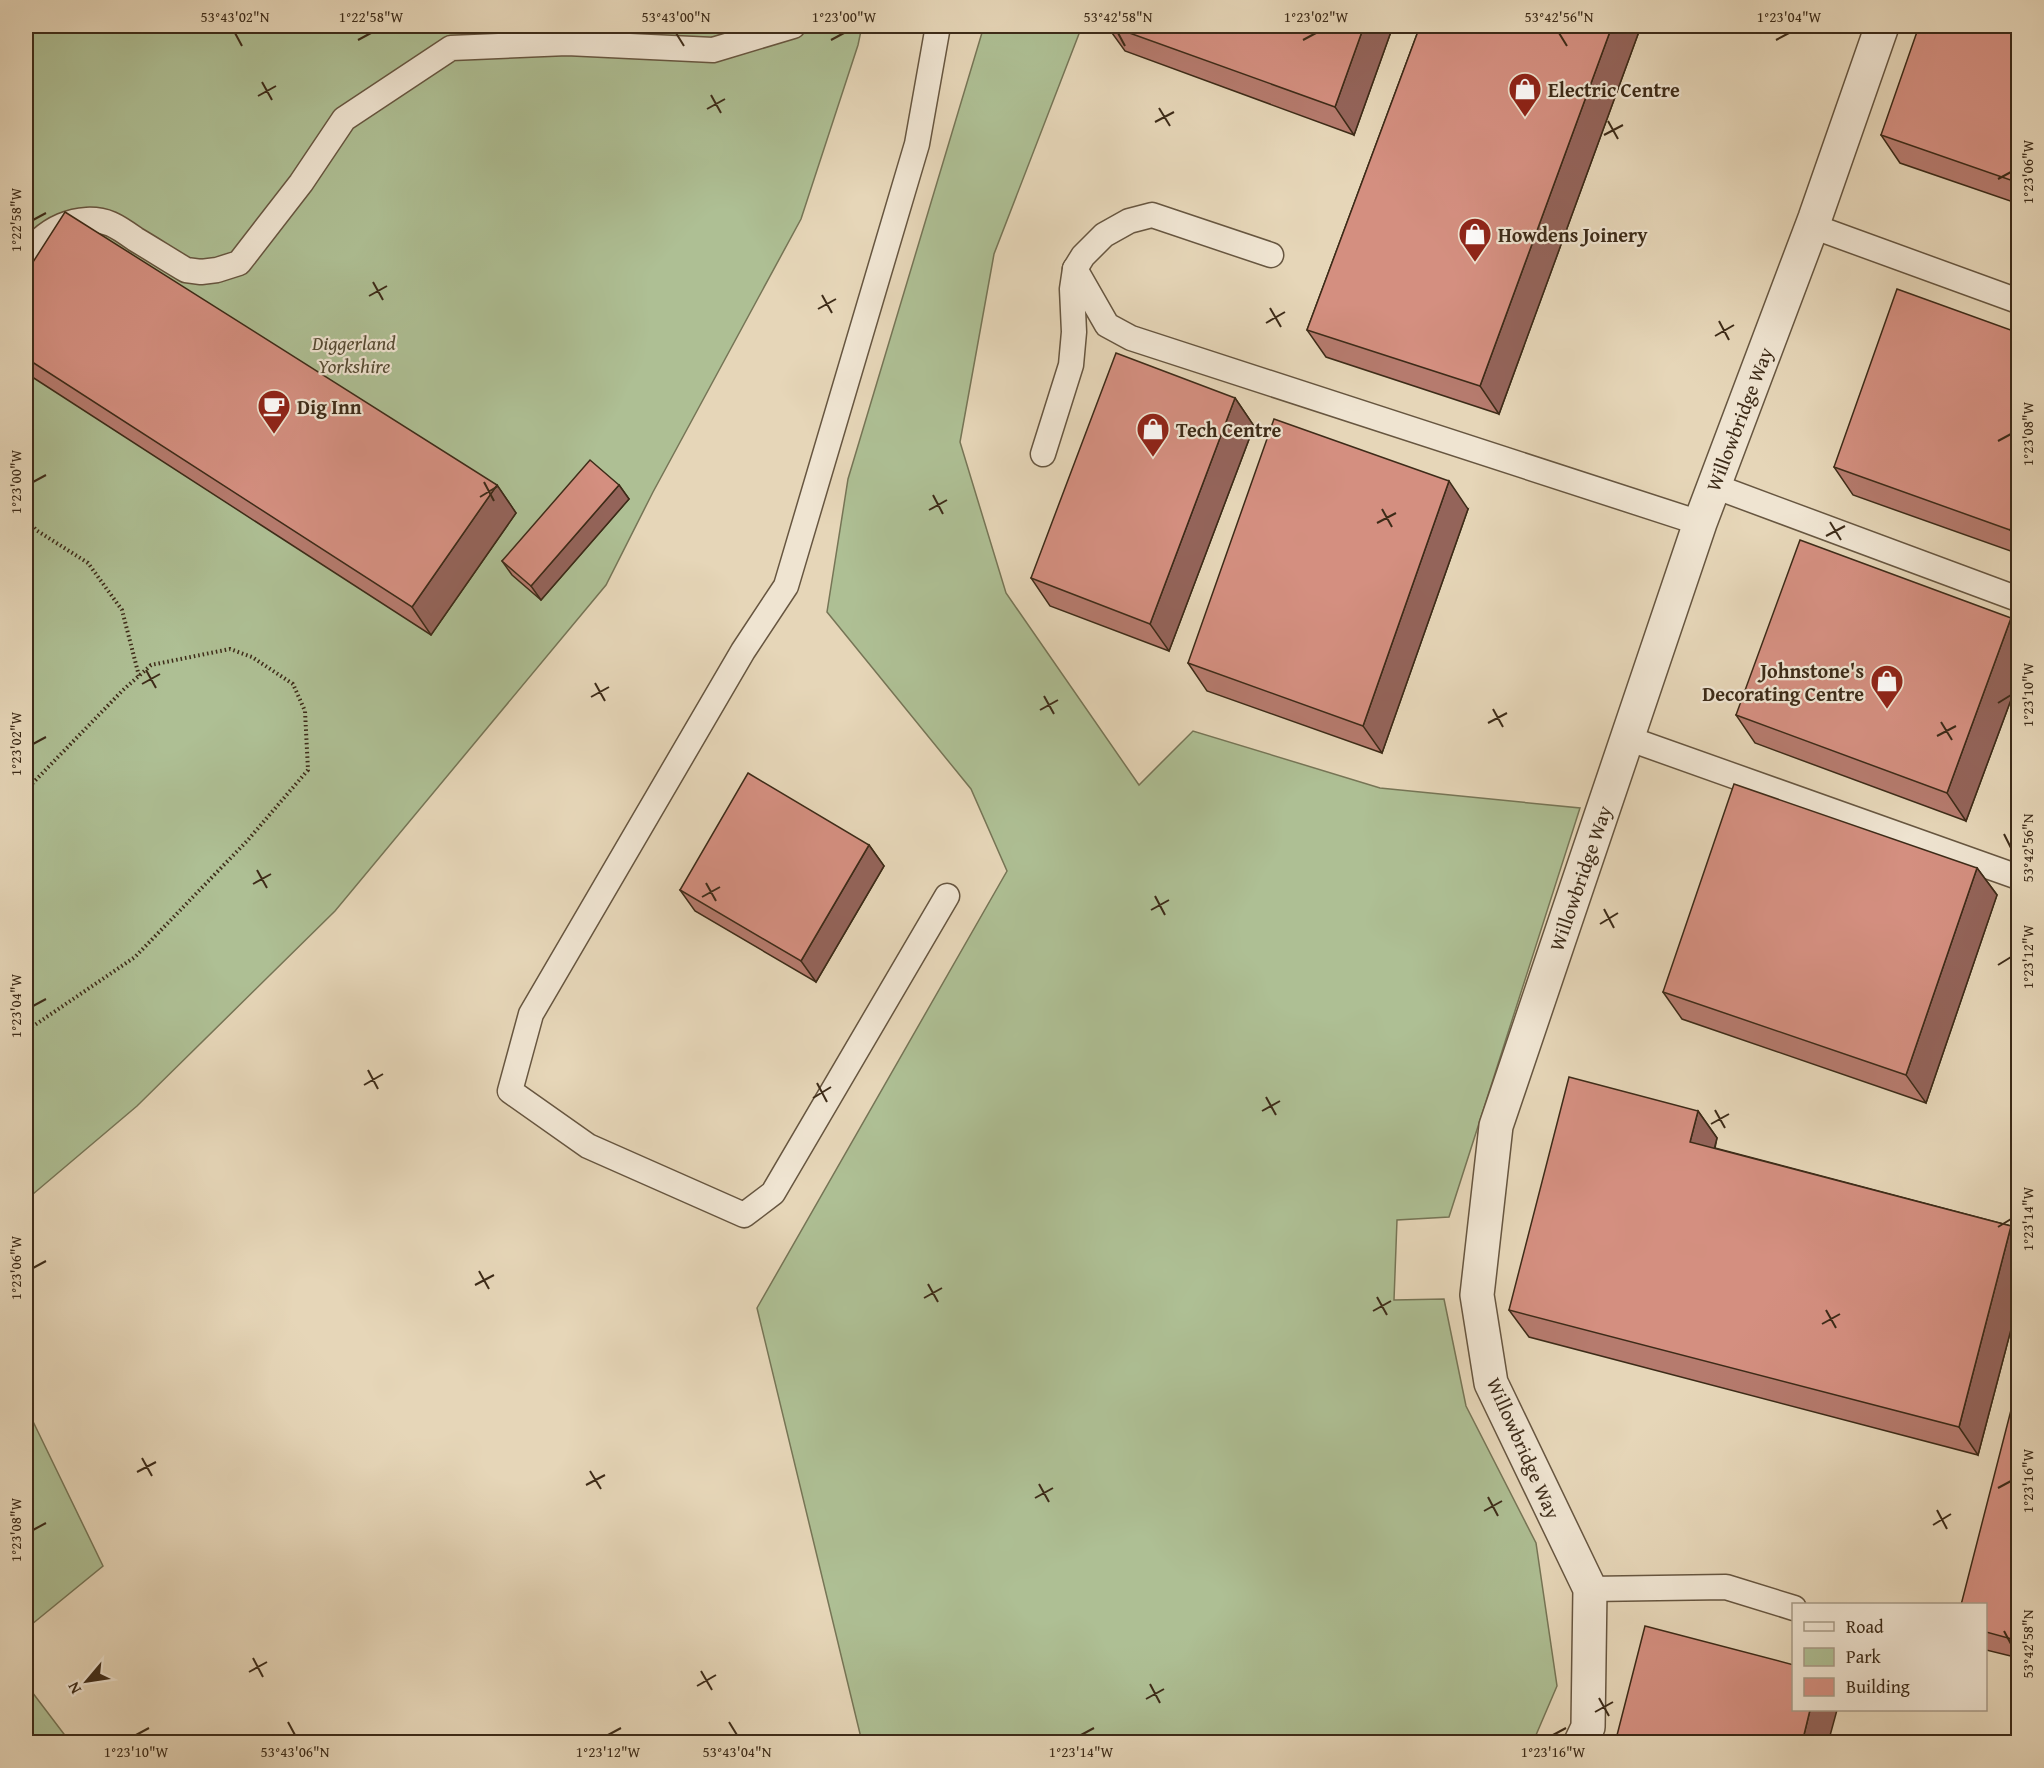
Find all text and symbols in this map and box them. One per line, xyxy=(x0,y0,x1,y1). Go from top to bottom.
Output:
text: 53°43'02"N xyxy=(201,6,270,27)
text: 1°22'58"W xyxy=(339,6,404,27)
text: 53°43'00"N xyxy=(642,6,711,27)
text: 1°23'00"W xyxy=(812,6,877,27)
text: 53°42'58"N xyxy=(1084,6,1153,27)
text: 1°23'02"W xyxy=(1284,6,1349,27)
text: 53°42'56"N xyxy=(1525,6,1594,27)
text: 1°23'04"W xyxy=(1757,6,1822,27)
shop icon: Electric Centre xyxy=(1507,71,1543,118)
place label: Electric Centre xyxy=(1548,75,1680,104)
text: 1°23'06"W xyxy=(2017,139,2038,204)
text: 1°22'58"W xyxy=(5,187,26,252)
shop icon: Howdens Joinery xyxy=(1457,216,1493,263)
place label: Howdens Joinery xyxy=(1498,220,1648,249)
park label: Diggerland Yorkshire xyxy=(311,328,396,380)
street label: Willowbridge Way xyxy=(1698,343,1780,495)
cafe icon: Dig Inn xyxy=(256,388,292,435)
place label: Dig Inn xyxy=(297,392,362,421)
text: 1°23'08"W xyxy=(2017,401,2038,466)
shop icon: Tech Centre xyxy=(1135,411,1171,458)
place label: Tech Centre xyxy=(1176,415,1281,444)
text: 1°23'00"W xyxy=(5,449,26,514)
place label: Johnstone's Decorating Centre xyxy=(1702,656,1864,708)
text: 1°23'10"W xyxy=(2017,662,2038,727)
shop icon: Johnstone's Decorating Centre xyxy=(1869,663,1905,710)
text: 1°23'02"W xyxy=(5,711,26,776)
street label: Willowbridge Way xyxy=(1542,801,1618,955)
text: 53°42'56"N xyxy=(2017,813,2038,882)
text: 1°23'12"W xyxy=(2017,924,2038,989)
text: 1°23'04"W xyxy=(5,973,26,1038)
text: 1°23'14"W xyxy=(2017,1186,2038,1251)
text: 1°23'06"W xyxy=(5,1235,26,1300)
street label: Willowbridge Way xyxy=(1480,1373,1568,1523)
text: 1°23'16"W xyxy=(2017,1448,2038,1513)
text: 1°23'08"W xyxy=(5,1497,26,1562)
legend xyxy=(1792,1603,1987,1711)
text: 53°42'58"N xyxy=(2017,1609,2038,1678)
text: Road xyxy=(1846,1613,1884,1640)
text: Park xyxy=(1846,1643,1882,1670)
north arrow xyxy=(57,1651,117,1711)
text: Building xyxy=(1846,1673,1910,1700)
text: N xyxy=(61,1678,87,1699)
text: 1°23'10"W xyxy=(104,1741,169,1762)
text: 53°43'06"N xyxy=(261,1741,330,1762)
text: 1°23'12"W xyxy=(576,1741,641,1762)
text: 53°43'04"N xyxy=(703,1741,772,1762)
text: 1°23'14"W xyxy=(1049,1741,1114,1762)
text: 1°23'16"W xyxy=(1521,1741,1586,1762)

